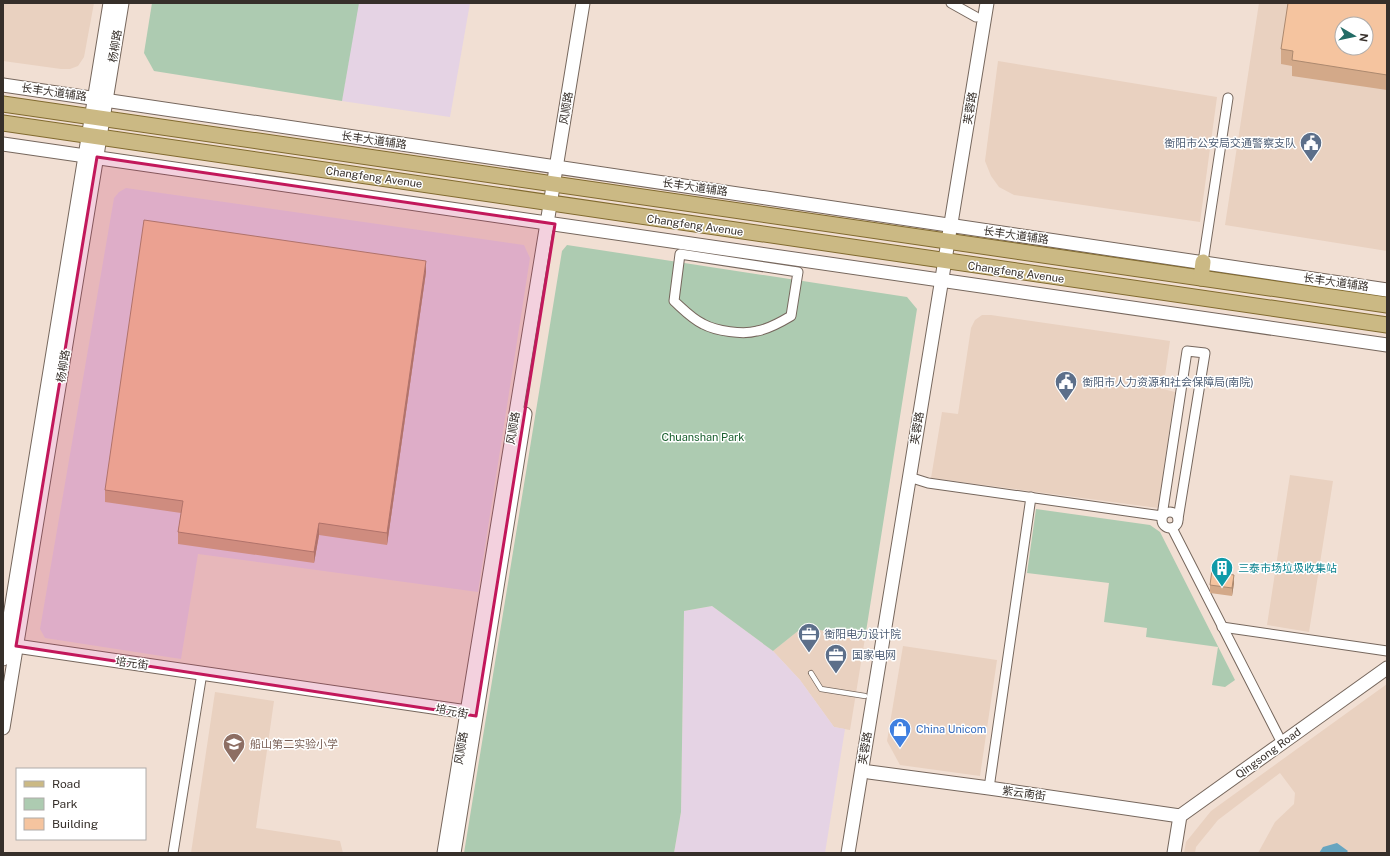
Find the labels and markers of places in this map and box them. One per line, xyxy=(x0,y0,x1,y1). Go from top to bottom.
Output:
public building icon: 衡阳市公安局交通警察支队 xyxy=(1298,130,1324,163)
place label: 衡阳市公安局交通警察支队 xyxy=(1164,137,1296,149)
public building icon: 衡阳市人力资源和社会保障局(南院) xyxy=(1053,369,1079,402)
place label: 衡阳市人力资源和社会保障局(南院) xyxy=(1082,376,1254,388)
building icon: 三泰市场垃圾收集站 xyxy=(1209,555,1235,588)
place label: 三泰市场垃圾收集站 xyxy=(1238,562,1337,574)
office icon: 衡阳电力设计院 xyxy=(796,621,822,654)
place label: 衡阳电力设计院 xyxy=(824,628,901,640)
office icon: 国家电网 xyxy=(823,642,849,675)
place label: 国家电网 xyxy=(852,649,896,661)
shop icon: China Unicom xyxy=(887,716,913,749)
place label: China Unicom xyxy=(916,723,986,735)
school or university icon: 船山第二实验小学 xyxy=(221,731,247,764)
place label: 船山第二实验小学 xyxy=(250,738,338,750)

